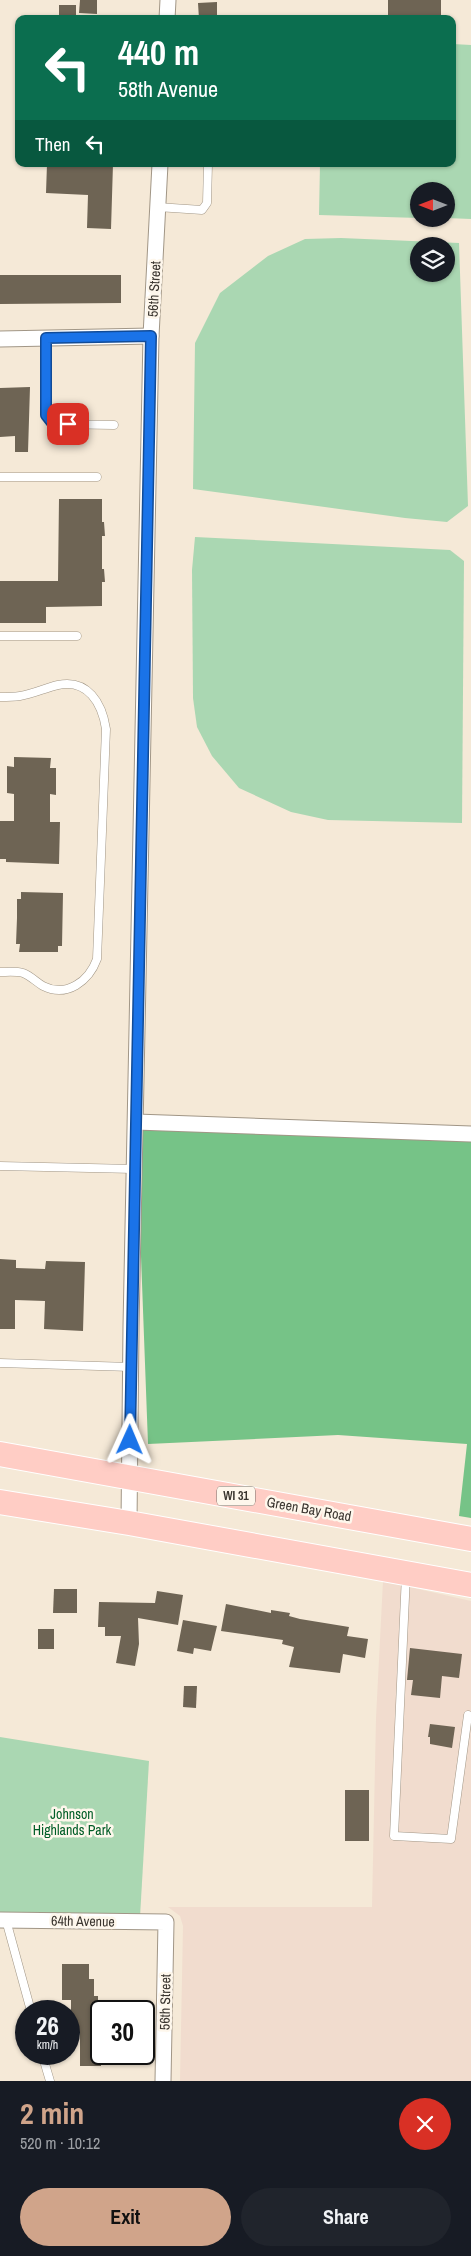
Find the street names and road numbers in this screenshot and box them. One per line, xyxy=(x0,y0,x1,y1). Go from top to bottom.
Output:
street label: 56th Street xyxy=(144,260,164,318)
road number: WI 31 xyxy=(217,1486,255,1505)
street label: Green Bay Road xyxy=(265,1493,353,1525)
street label: 64th Avenue xyxy=(51,1911,115,1931)
street label: 56th Street xyxy=(156,1974,174,2030)

